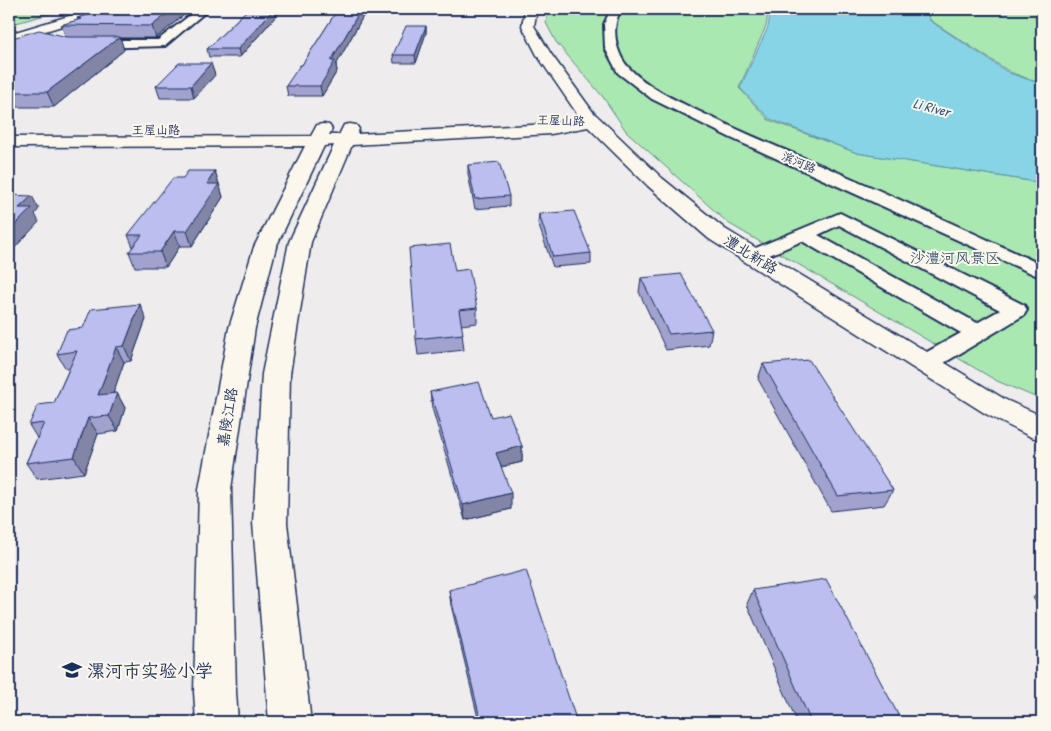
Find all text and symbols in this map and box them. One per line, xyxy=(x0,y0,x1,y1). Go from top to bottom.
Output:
water label: Li River xyxy=(911,93,954,121)
street label: 王屋山路 xyxy=(537,111,585,129)
street label: 王屋山路 xyxy=(132,121,180,138)
street label: 滨河路 xyxy=(779,147,819,177)
street label: 澧北新路 xyxy=(720,229,782,279)
park label: 沙澧河风景区 xyxy=(910,247,1000,268)
street label: 嘉陵江路 xyxy=(212,386,242,448)
place label: 漯河市实验小学 xyxy=(87,658,213,683)
school or university icon: 漯河市实验小学 xyxy=(61,659,83,681)

